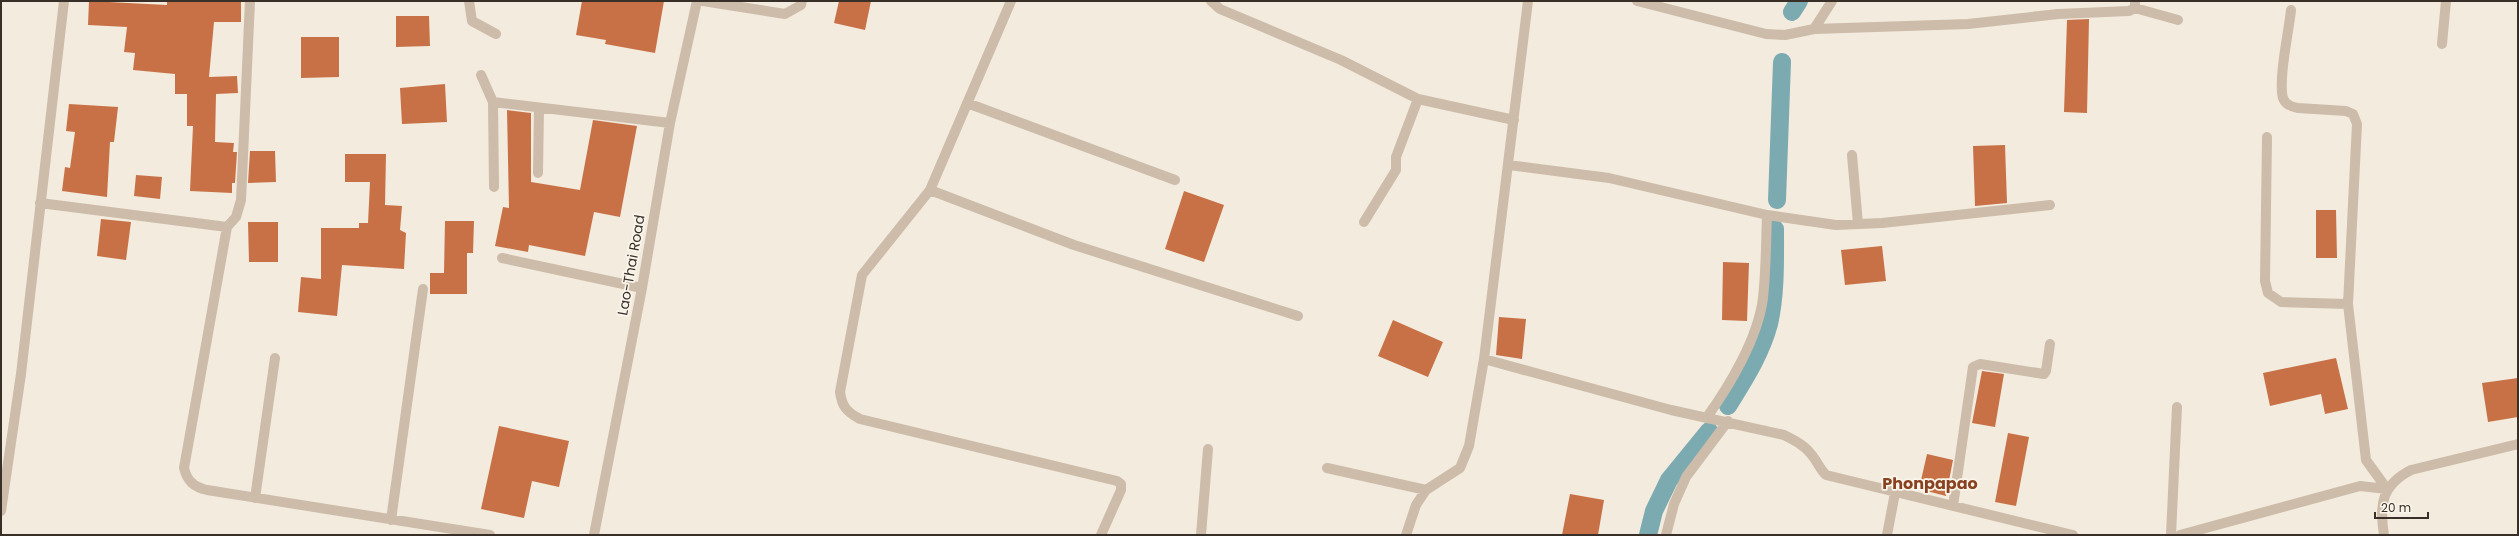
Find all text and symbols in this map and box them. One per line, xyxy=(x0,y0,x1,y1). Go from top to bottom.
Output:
street label: Lao-Thai Road xyxy=(612,213,650,317)
district label: Phonpapao xyxy=(1882,472,1978,495)
scale bar xyxy=(2375,494,2428,520)
text: 20 m xyxy=(2381,499,2411,516)

